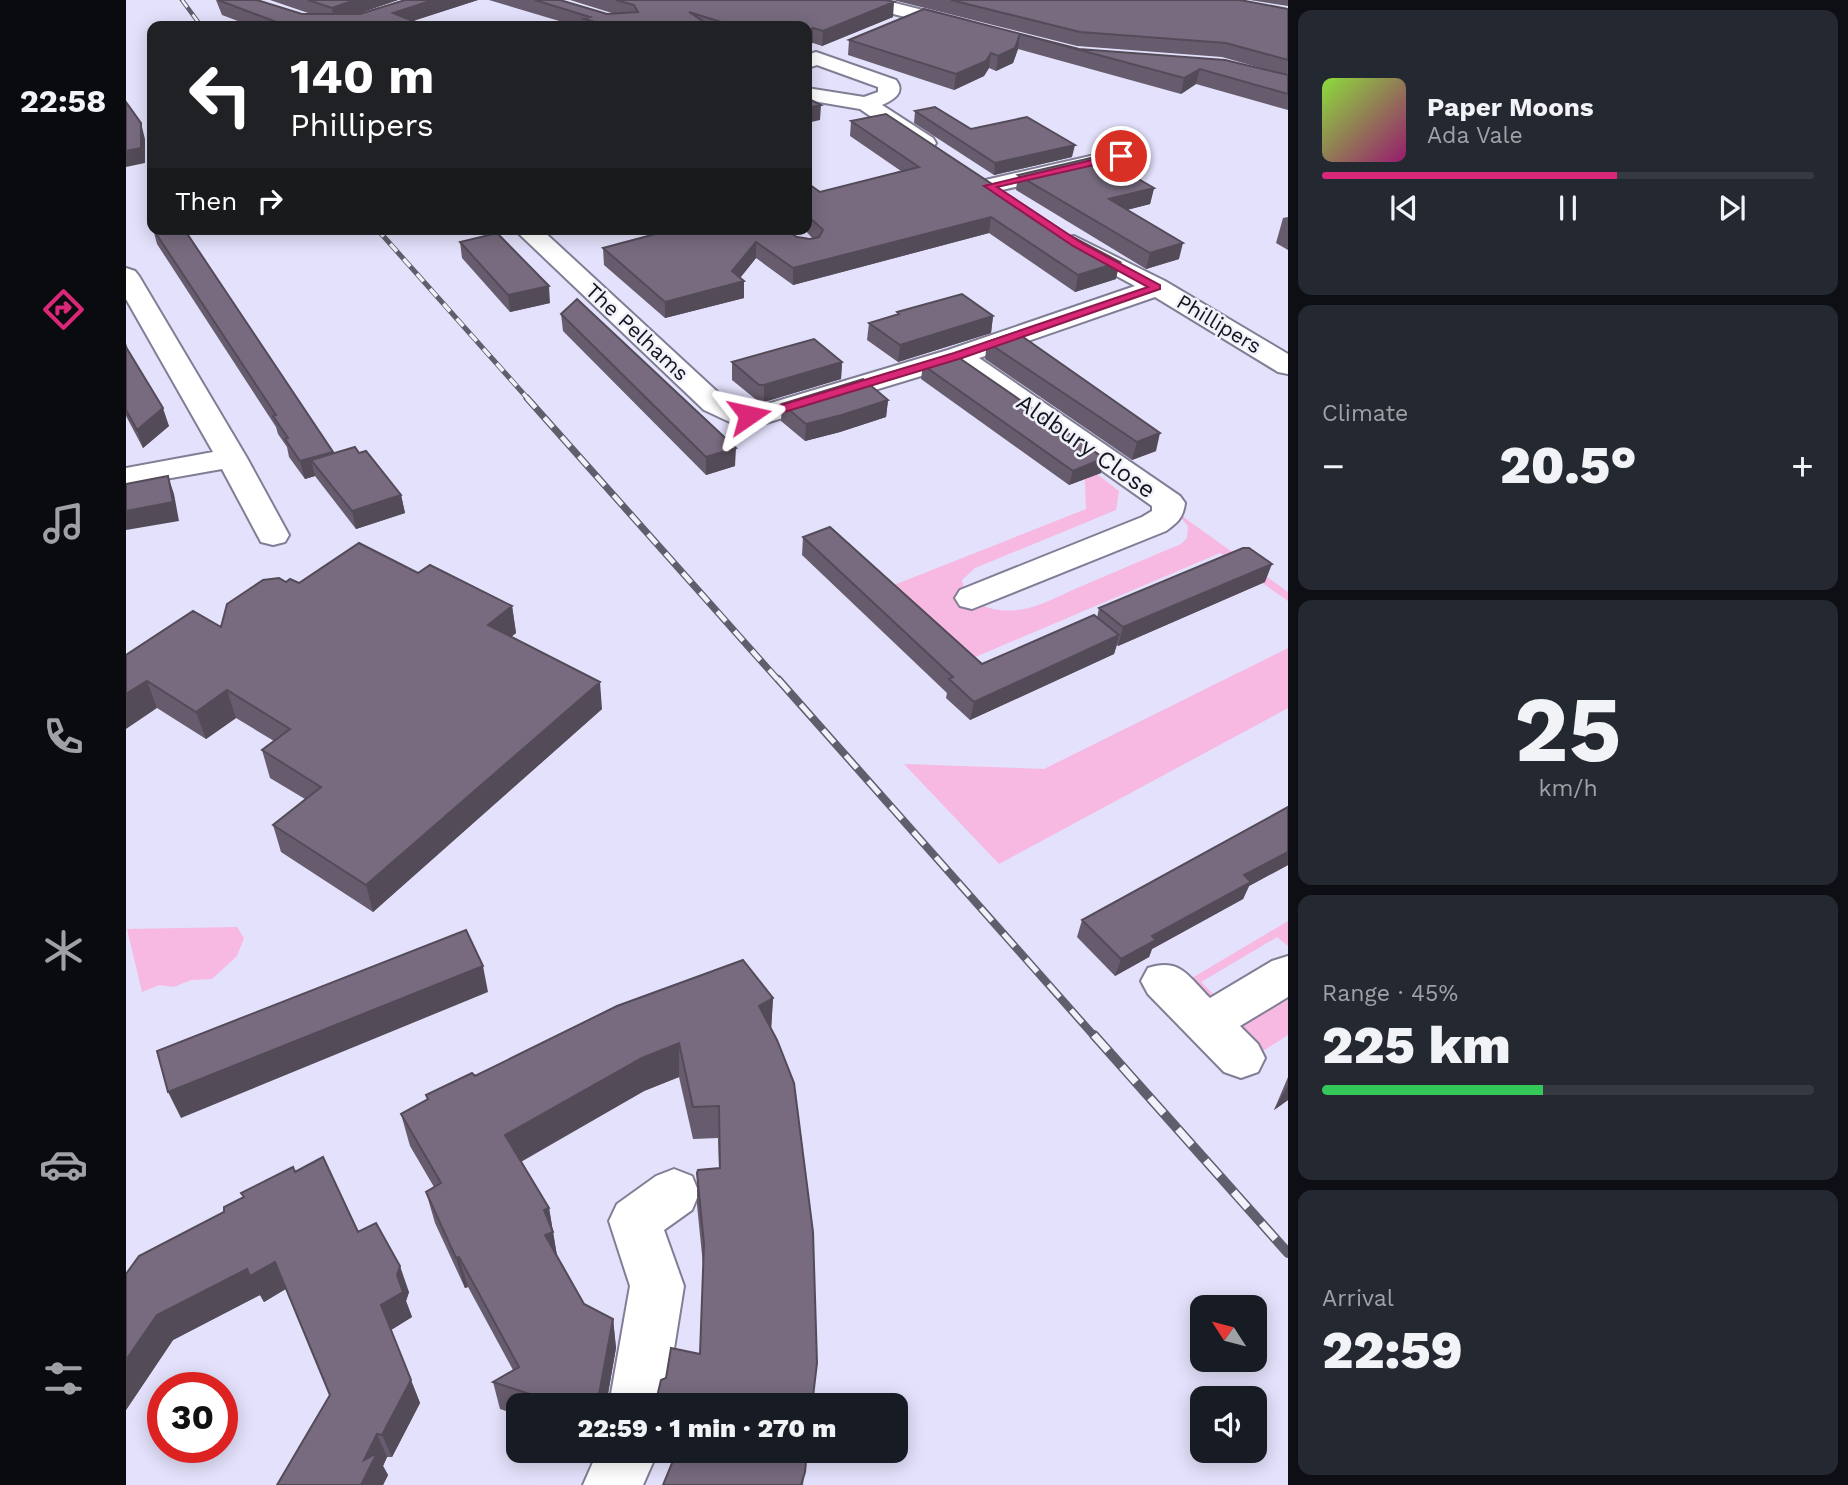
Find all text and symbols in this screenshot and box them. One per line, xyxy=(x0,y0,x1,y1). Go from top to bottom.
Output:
text: 140 m xyxy=(290,47,434,105)
icon: left xyxy=(175,49,266,140)
text: 22:58 xyxy=(20,82,106,120)
text: Paper Moons xyxy=(1427,92,1594,122)
text: Phillipers xyxy=(290,106,434,144)
text: Ada Vale xyxy=(1427,122,1523,149)
pin xyxy=(1091,126,1151,186)
icon: arrive xyxy=(1102,137,1140,175)
icon: right xyxy=(251,182,289,220)
text: Then xyxy=(175,186,237,216)
icon: previous xyxy=(1385,189,1423,227)
icon: pause xyxy=(1549,189,1587,227)
icon: next xyxy=(1713,189,1751,227)
street label: The Pelhams xyxy=(581,278,694,386)
icon: directions xyxy=(39,285,88,334)
street label: Phillipers xyxy=(1172,289,1266,359)
position arrow xyxy=(712,378,786,452)
street label: Aldbury Close xyxy=(1011,388,1161,504)
text: Climate xyxy=(1322,400,1408,427)
text: 20.5° xyxy=(1499,435,1637,496)
text: − xyxy=(1322,444,1345,488)
text: + xyxy=(1791,444,1814,488)
icon: music xyxy=(39,499,88,548)
text: 25 xyxy=(1514,676,1622,783)
icon: phone xyxy=(39,712,88,761)
text: km/h xyxy=(1538,775,1598,802)
icon: climate xyxy=(39,926,88,975)
text: Range · 45% xyxy=(1322,980,1458,1007)
text: 225 km xyxy=(1322,1015,1511,1076)
icon: car xyxy=(39,1140,88,1189)
text: Arrival xyxy=(1322,1285,1394,1312)
north arrow xyxy=(1190,1295,1267,1372)
map controls xyxy=(1190,1295,1267,1463)
text: 22:59 xyxy=(1322,1320,1463,1381)
icon: filters xyxy=(39,1354,88,1403)
speed limit sign: 30 xyxy=(147,1372,238,1463)
button: sound xyxy=(1190,1386,1267,1463)
text: 22:59 · 1 min · 270 m xyxy=(578,1413,836,1443)

